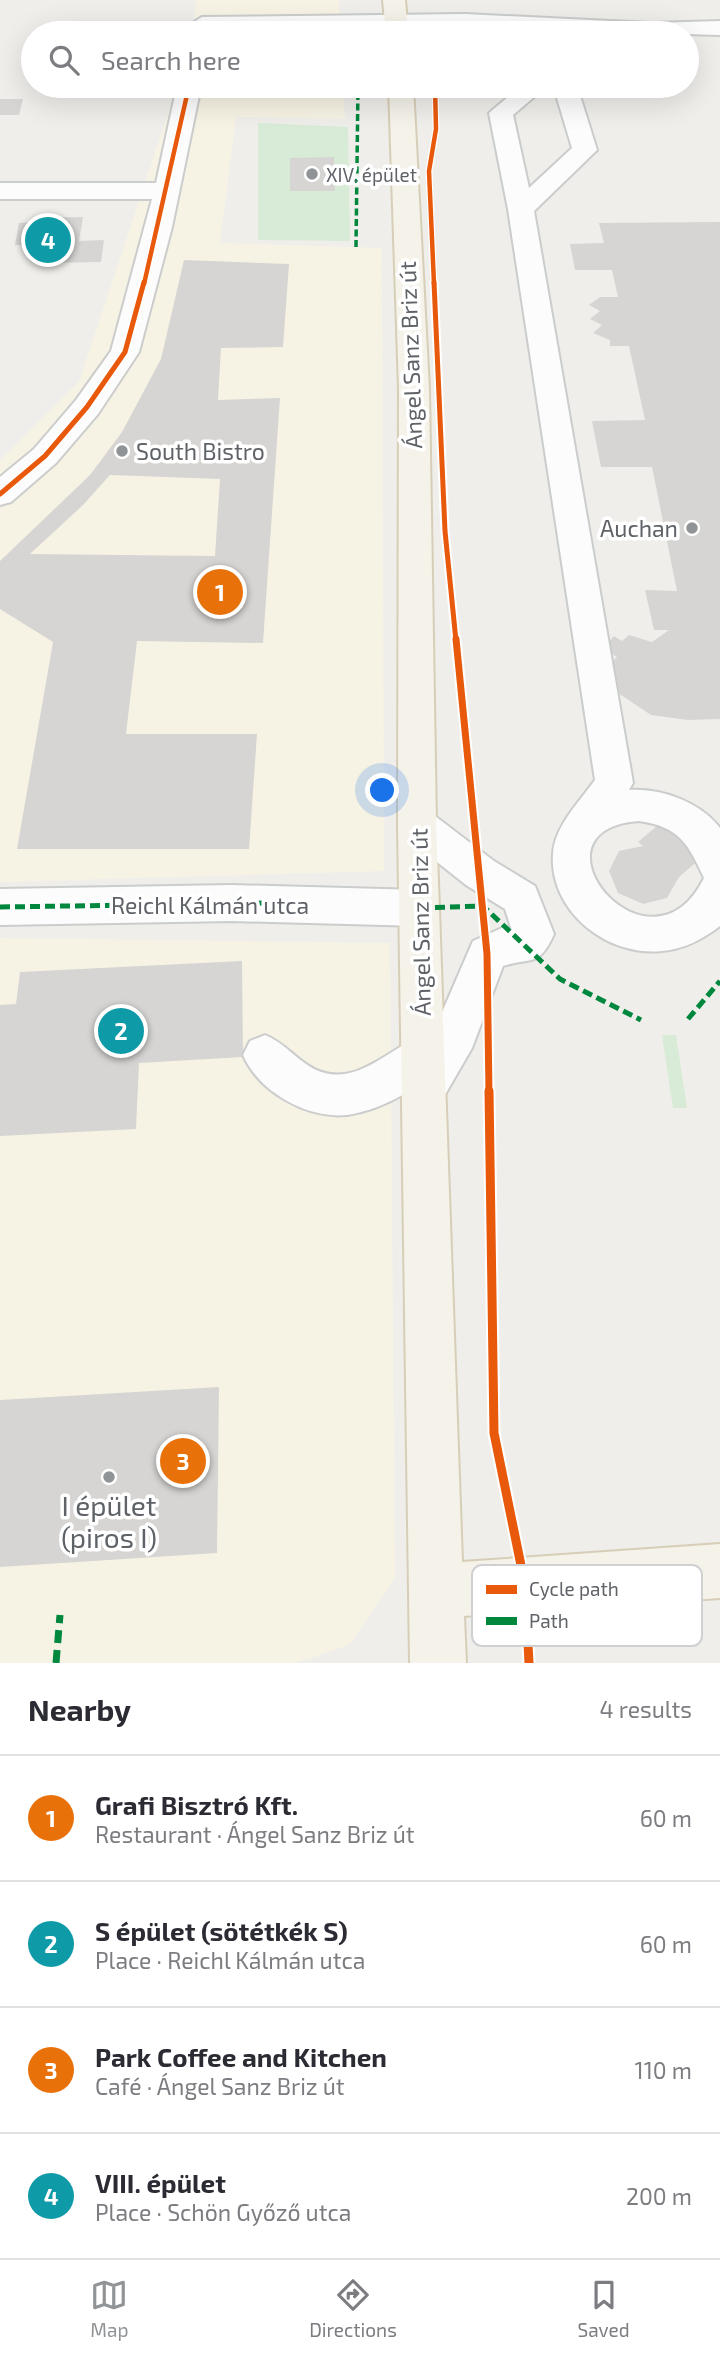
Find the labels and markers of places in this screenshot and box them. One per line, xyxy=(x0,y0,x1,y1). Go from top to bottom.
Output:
place label: XIV. épület xyxy=(326,163,417,186)
marker: XIV. épület xyxy=(304,166,320,182)
pin: 4 xyxy=(25,214,71,266)
place label: South Bistro xyxy=(136,437,265,465)
marker: South Bistro xyxy=(114,443,130,459)
place label: Auchan xyxy=(600,514,678,542)
marker: Auchan xyxy=(684,520,700,536)
pin: 1 xyxy=(197,566,243,618)
pin: 2 xyxy=(98,1005,144,1057)
pin: 3 xyxy=(160,1435,206,1487)
marker: I épület (piros I) xyxy=(101,1469,117,1485)
place label: I épület (piros I) xyxy=(61,1488,157,1554)

